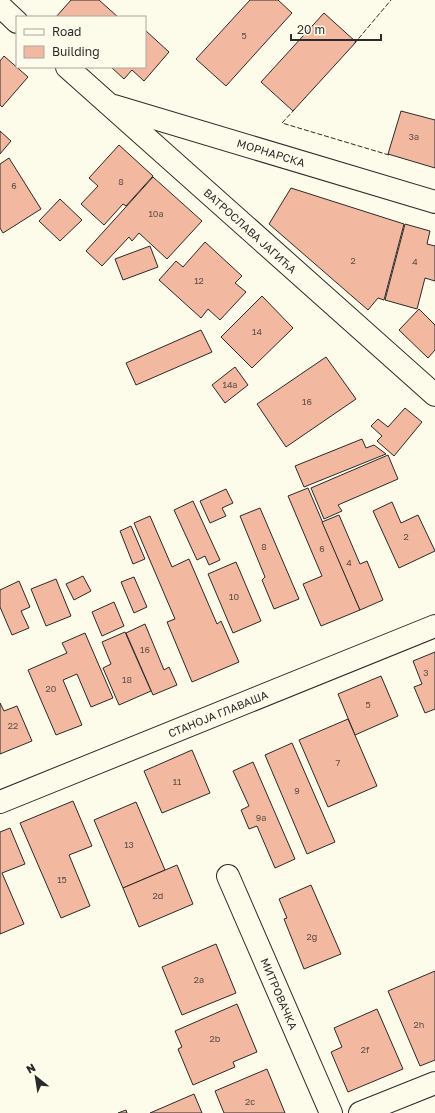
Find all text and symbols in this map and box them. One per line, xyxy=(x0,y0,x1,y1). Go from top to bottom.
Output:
legend xyxy=(16,16,146,68)
scale bar xyxy=(291,16,381,42)
text: 20 m xyxy=(297,22,325,37)
text: Road xyxy=(52,24,81,39)
house number: 5 xyxy=(241,30,247,41)
text: Building xyxy=(52,44,100,59)
house number: 3a xyxy=(409,131,419,142)
street label: МОРНАРСКА xyxy=(236,136,307,169)
house number: 8 xyxy=(118,176,124,187)
house number: 6 xyxy=(11,180,17,191)
street label: ВАТРОСЛАВА ЈАГИЋА xyxy=(201,186,300,276)
house number: 10a xyxy=(148,208,164,219)
house number: 2 xyxy=(350,255,356,266)
house number: 4 xyxy=(412,256,418,267)
house number: 12 xyxy=(194,275,204,286)
house number: 14 xyxy=(252,326,262,337)
house number: 14a xyxy=(223,379,237,390)
house number: 16 xyxy=(302,396,312,407)
house number: 2 xyxy=(403,531,409,542)
house number: 8 xyxy=(261,541,267,552)
house number: 6 xyxy=(319,543,325,554)
house number: 4 xyxy=(346,557,352,568)
house number: 10 xyxy=(229,591,239,602)
house number: 16 xyxy=(140,644,150,655)
house number: 3 xyxy=(423,667,429,678)
house number: 18 xyxy=(122,674,132,685)
house number: 20 xyxy=(46,683,57,694)
street label: СТАНОЈА ГЛАВАША xyxy=(166,687,270,740)
house number: 5 xyxy=(365,699,371,710)
house number: 22 xyxy=(8,720,18,731)
house number: 7 xyxy=(336,757,341,768)
house number: 11 xyxy=(173,776,182,787)
house number: 9 xyxy=(294,785,300,796)
house number: 9a xyxy=(256,812,266,823)
house number: 13 xyxy=(124,839,134,850)
house number: 15 xyxy=(57,874,67,885)
house number: 2d xyxy=(153,890,163,901)
house number: 2g xyxy=(307,931,317,942)
street label: МИТРОВАЧКА xyxy=(259,956,301,1032)
house number: 2a xyxy=(194,974,204,985)
house number: 2h xyxy=(414,1019,424,1030)
house number: 2b xyxy=(210,1033,221,1044)
house number: 2f xyxy=(361,1044,370,1055)
north arrow xyxy=(16,1057,56,1097)
text: N xyxy=(24,1060,38,1076)
house number: 2c xyxy=(245,1096,255,1107)

